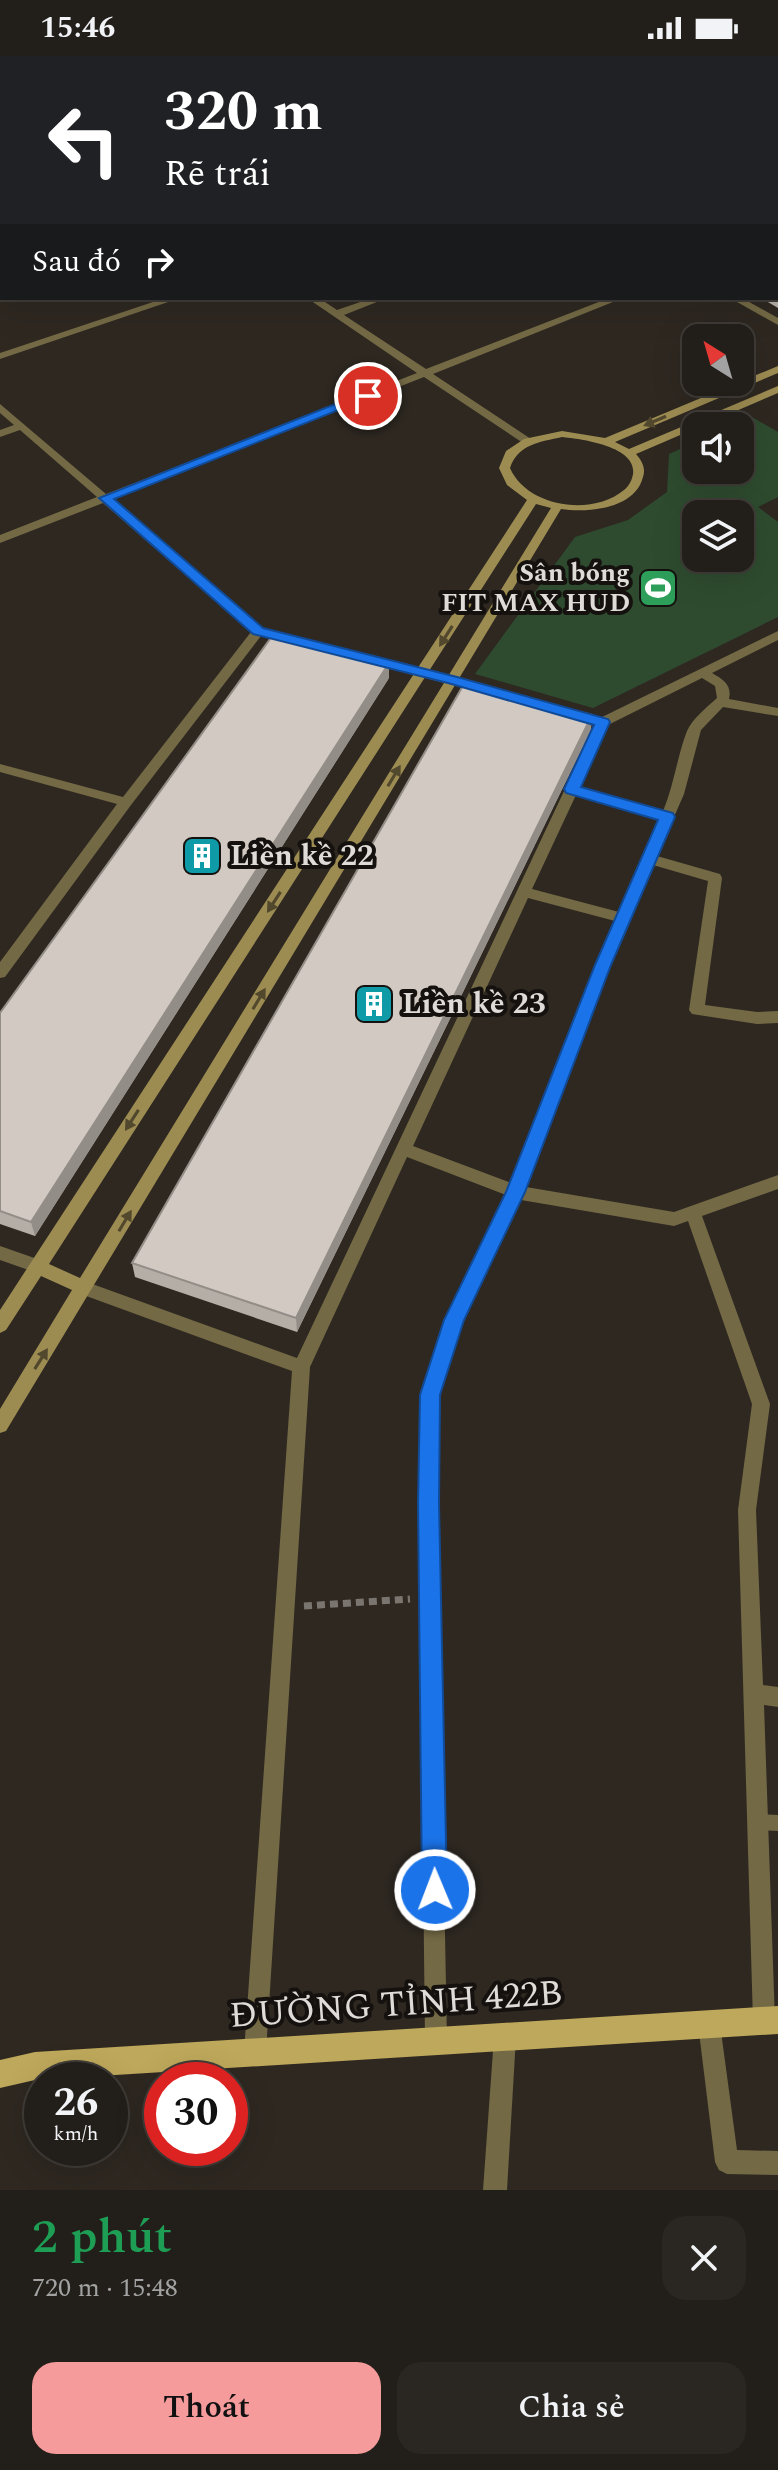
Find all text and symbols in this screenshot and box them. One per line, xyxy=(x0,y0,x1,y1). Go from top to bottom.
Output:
text: 15:46 xyxy=(40,5,115,51)
text: 320 m xyxy=(164,70,323,155)
icon: left xyxy=(32,88,136,192)
text: Rẽ trái xyxy=(164,147,271,202)
text: Sau đó xyxy=(32,239,121,285)
icon: right xyxy=(137,240,181,284)
north arrow xyxy=(682,324,754,396)
map controls xyxy=(682,324,754,572)
pin xyxy=(334,362,402,430)
icon: arrive xyxy=(346,374,390,418)
button: sound xyxy=(682,412,754,484)
one-way arrow xyxy=(643,415,667,428)
button: layers xyxy=(682,500,754,572)
place label: Sân bóng FIT MAX HUD xyxy=(441,553,630,623)
sports icon: Sân bóng FIT MAX HUD xyxy=(637,567,679,609)
one-way arrow xyxy=(438,626,453,647)
one-way arrow xyxy=(386,765,400,787)
place label: Liền kề 22 xyxy=(230,833,374,879)
building icon: Liền kề 22 xyxy=(181,835,223,877)
one-way arrow xyxy=(266,891,281,912)
place label: Liền kề 23 xyxy=(402,981,546,1027)
building icon: Liền kề 23 xyxy=(353,983,395,1025)
one-way arrow xyxy=(252,988,266,1010)
one-way arrow xyxy=(125,1109,140,1130)
one-way arrow xyxy=(117,1210,131,1232)
one-way arrow xyxy=(34,1348,48,1370)
position arrow xyxy=(393,1848,477,1932)
street label: ĐƯỜNG TỈNH 422B xyxy=(228,1966,564,2044)
speed limit sign: 30 xyxy=(144,2062,248,2166)
text: 26 xyxy=(54,2073,98,2134)
text: km/h xyxy=(54,2119,99,2149)
text: 2 phút xyxy=(32,2201,172,2274)
button: close xyxy=(662,2216,746,2300)
text: 720 m · 15:48 xyxy=(32,2268,178,2308)
button: Thoát xyxy=(32,2362,381,2454)
button: Chia sẻ xyxy=(397,2362,746,2454)

